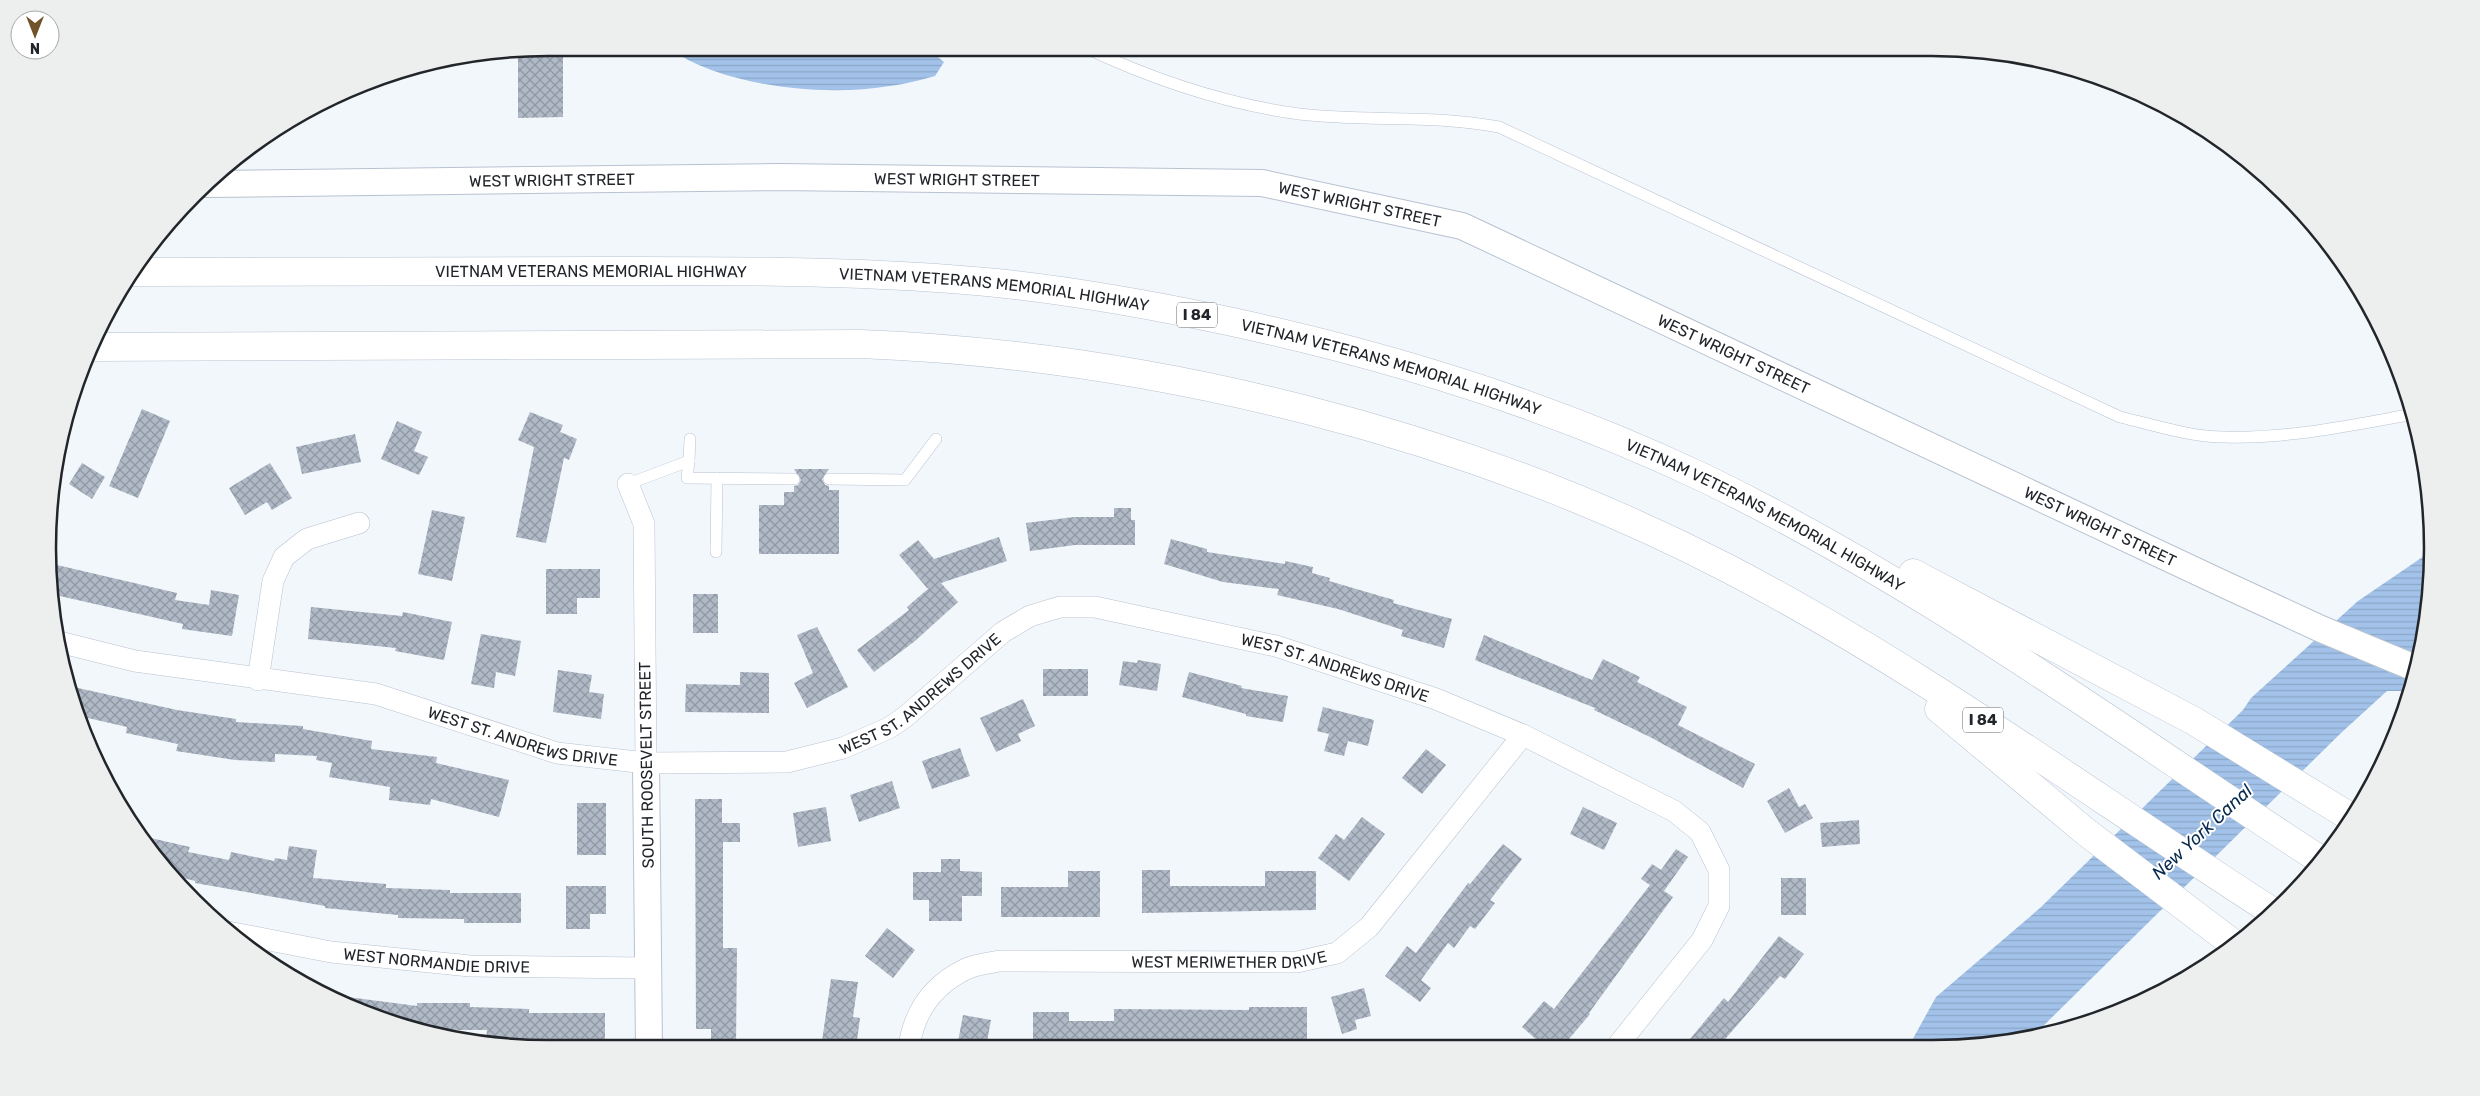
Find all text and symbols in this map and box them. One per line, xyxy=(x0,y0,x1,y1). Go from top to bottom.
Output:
north arrow xyxy=(10,10,60,60)
text: N xyxy=(30,39,40,56)
street label: WEST WRIGHT STREET xyxy=(874,169,1040,190)
street label: WEST WRIGHT STREET xyxy=(469,170,635,191)
street label: WEST WRIGHT STREET xyxy=(1276,178,1443,231)
street label: VIETNAM VETERANS MEMORIAL HIGHWAY xyxy=(435,262,747,281)
street label: VIETNAM VETERANS MEMORIAL HIGHWAY xyxy=(839,264,1151,315)
road number: I 84 xyxy=(1177,302,1217,328)
street label: WEST WRIGHT STREET xyxy=(1654,310,1813,398)
street label: VIETNAM VETERANS MEMORIAL HIGHWAY xyxy=(1239,315,1544,419)
street label: VIETNAM VETERANS MEMORIAL HIGHWAY xyxy=(1623,435,1908,596)
street label: WEST WRIGHT STREET xyxy=(2021,483,2179,570)
street label: WEST ST. ANDREWS DRIVE xyxy=(836,629,1005,759)
street label: WEST ST. ANDREWS DRIVE xyxy=(1239,630,1432,706)
street label: SOUTH ROOSEVELT STREET xyxy=(635,662,658,868)
street label: WEST ST. ANDREWS DRIVE xyxy=(425,703,619,770)
road number: I 84 xyxy=(1963,708,2003,732)
water label: New York Canal xyxy=(2147,779,2257,884)
street label: WEST NORMANDIE DRIVE xyxy=(342,944,530,977)
street label: WEST MERIWETHER DRIVE xyxy=(1131,947,1329,973)

